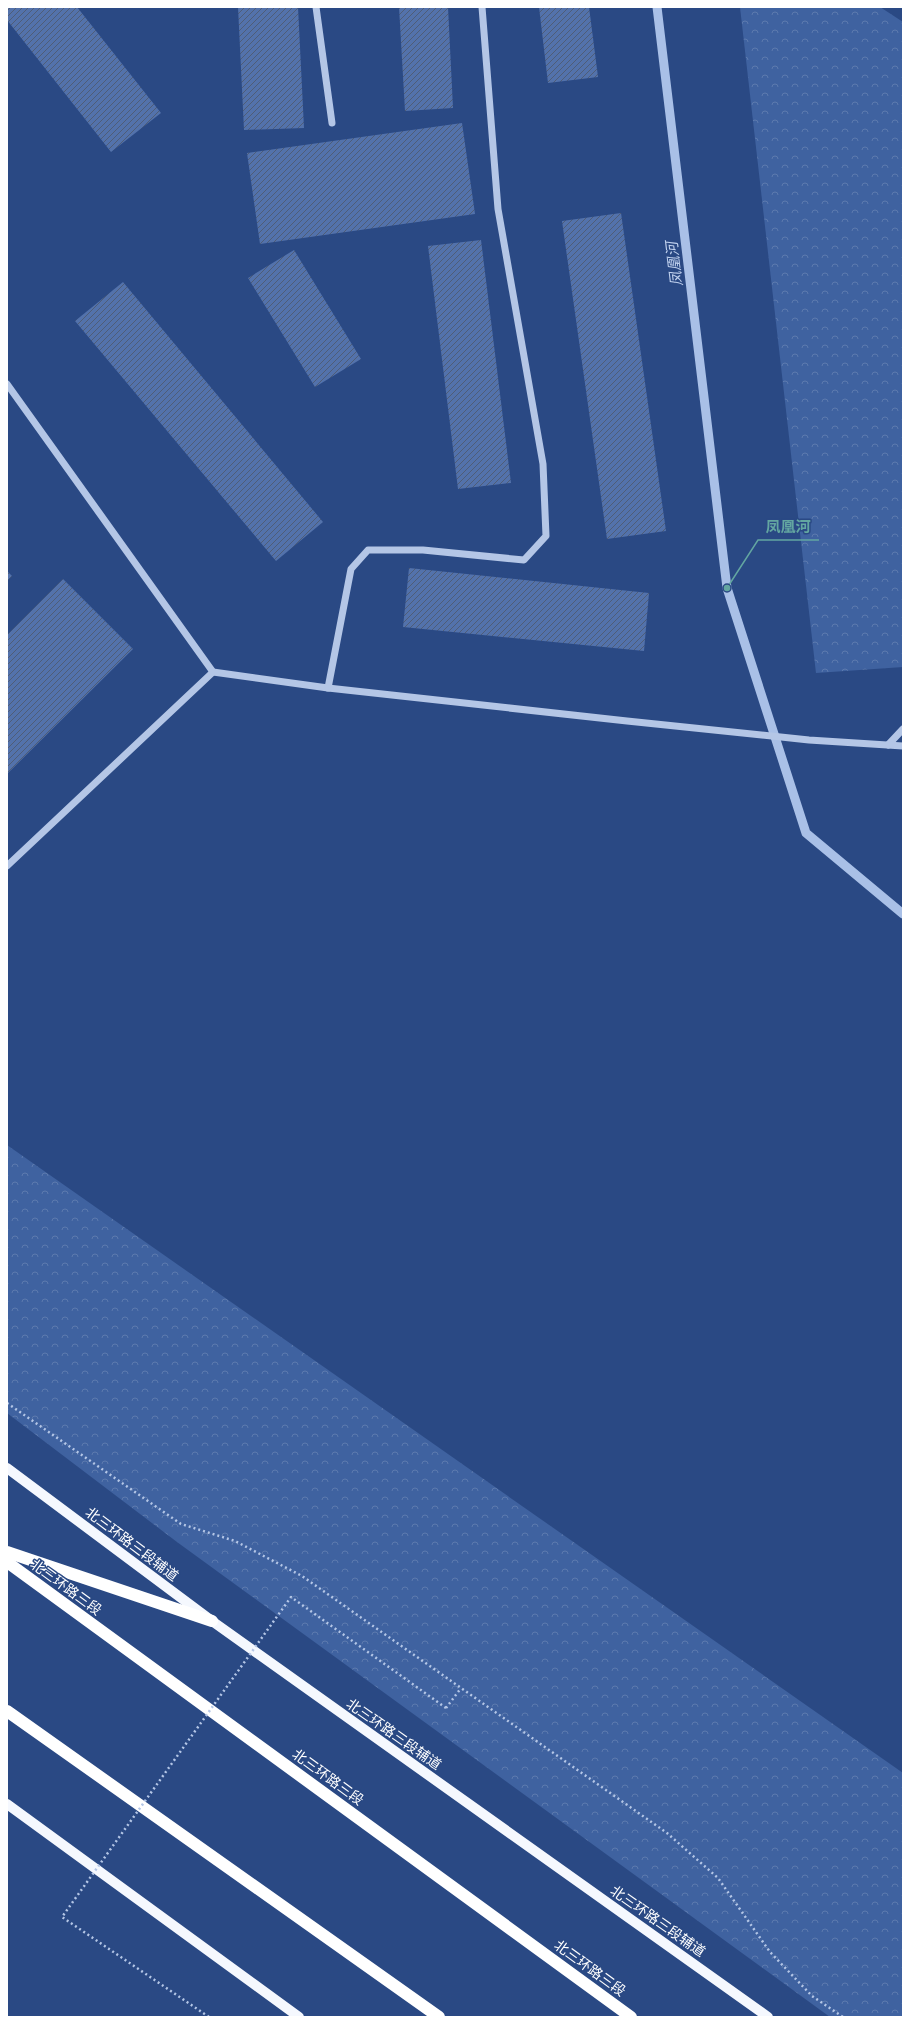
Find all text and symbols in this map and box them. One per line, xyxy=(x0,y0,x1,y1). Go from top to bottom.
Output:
water label: 凤凰河 xyxy=(661,238,686,287)
callout: 凤凰河 xyxy=(758,513,819,540)
text: 凤凰河 xyxy=(765,517,811,536)
street label: 北三环路三段辅道 xyxy=(82,1503,182,1585)
street label: 北三环路三段 xyxy=(27,1555,105,1619)
street label: 北三环路三段辅道 xyxy=(343,1695,445,1773)
street label: 北三环路三段 xyxy=(289,1745,367,1809)
street label: 北三环路三段辅道 xyxy=(607,1882,709,1960)
street label: 北三环路三段 xyxy=(551,1936,629,2000)

